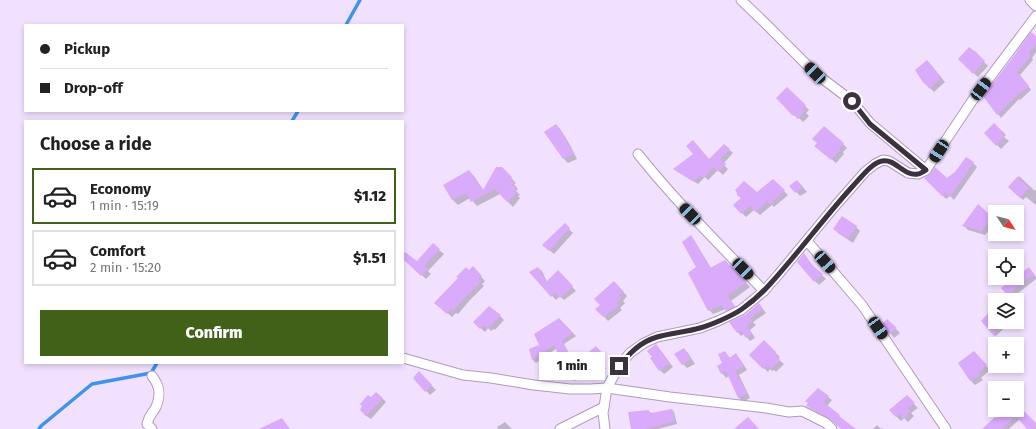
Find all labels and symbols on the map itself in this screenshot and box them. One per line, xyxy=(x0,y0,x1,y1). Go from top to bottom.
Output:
car xyxy=(802,60,828,86)
car xyxy=(969,76,993,102)
route start xyxy=(843,92,861,110)
car xyxy=(927,138,951,164)
car xyxy=(677,201,703,227)
north arrow xyxy=(988,205,1024,241)
car xyxy=(813,249,837,275)
car xyxy=(730,256,756,282)
car xyxy=(866,315,890,341)
callout: 1 min xyxy=(539,352,605,380)
route end xyxy=(610,357,628,375)

